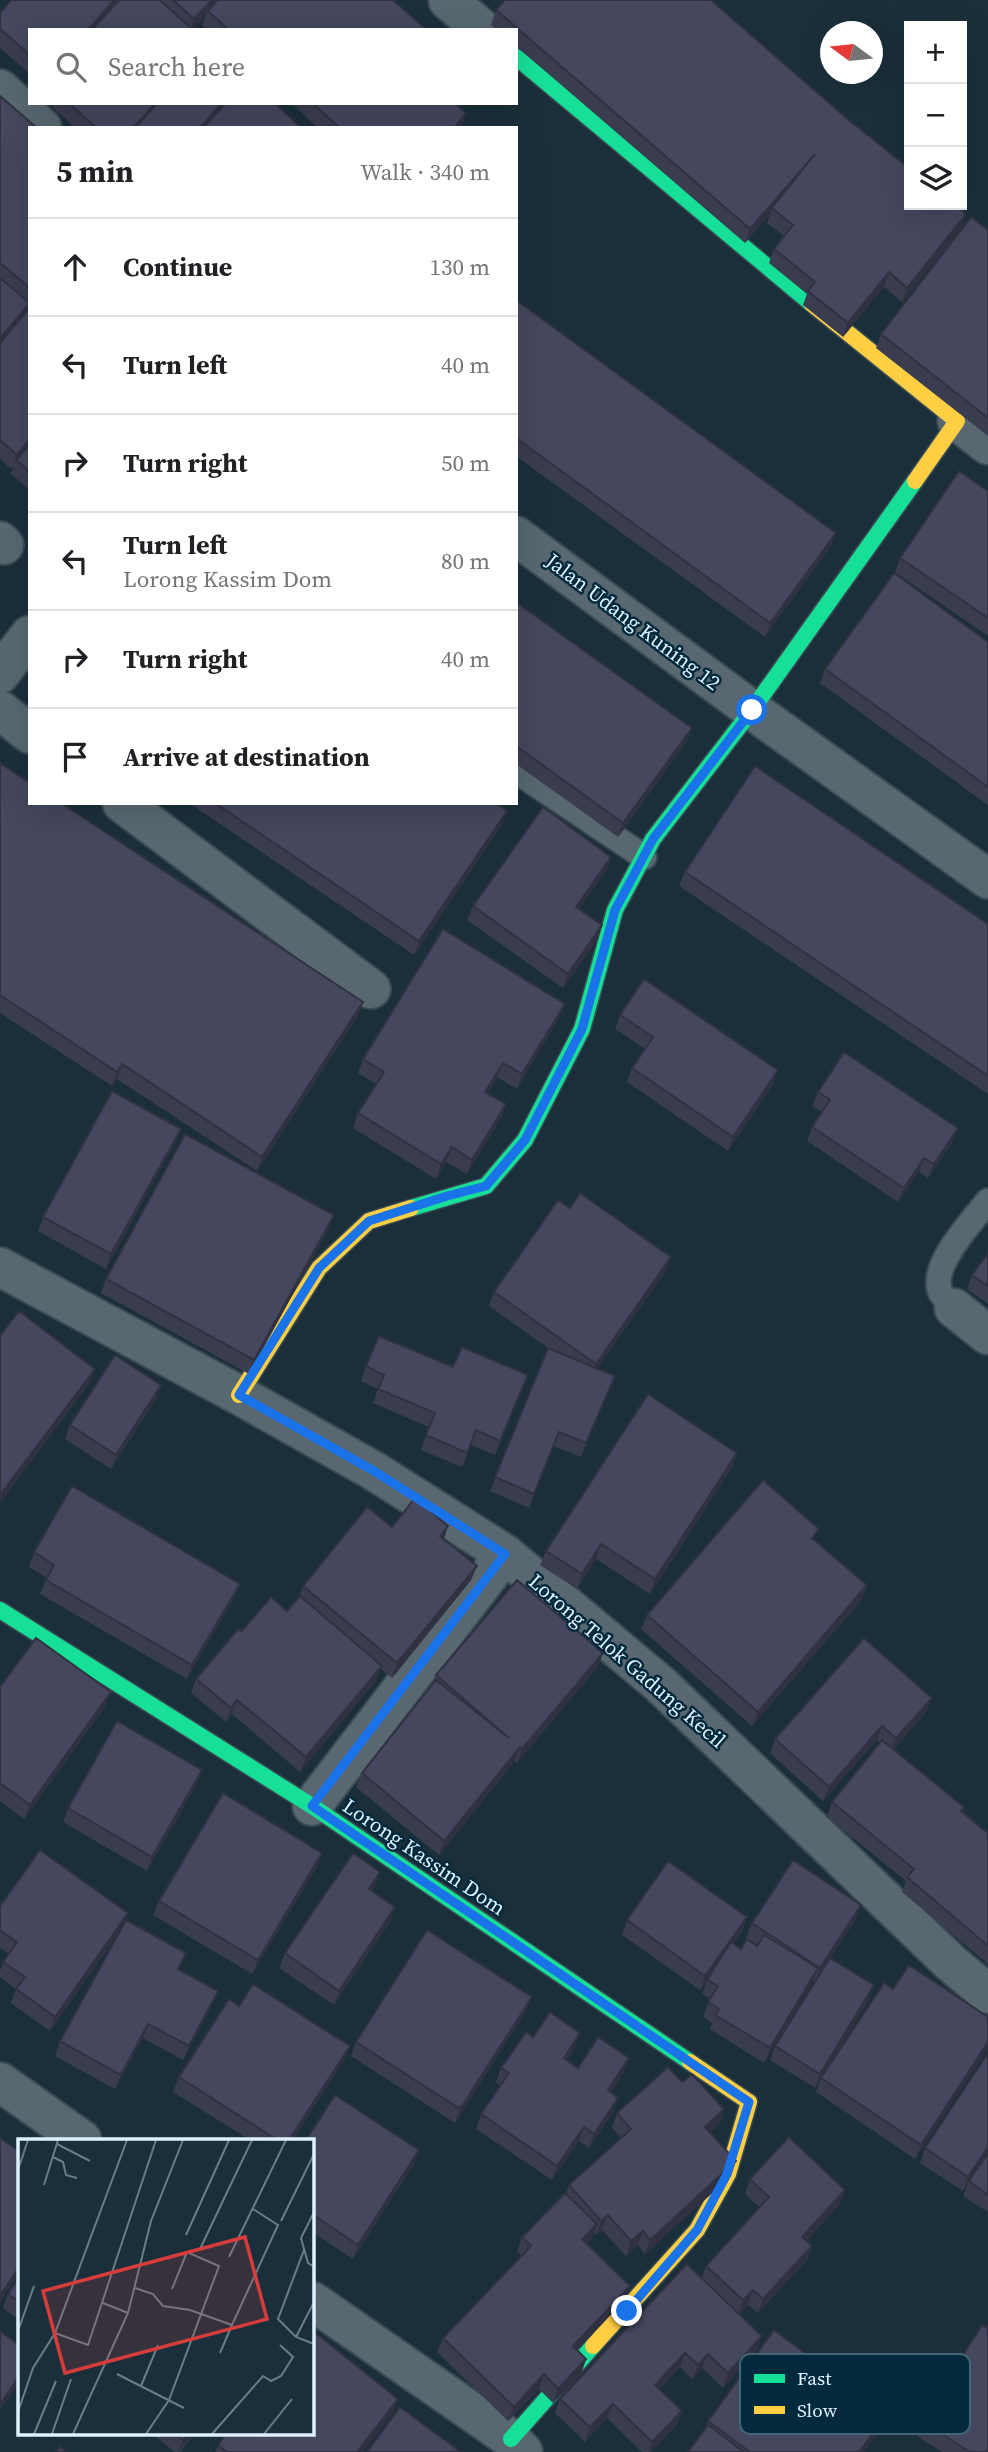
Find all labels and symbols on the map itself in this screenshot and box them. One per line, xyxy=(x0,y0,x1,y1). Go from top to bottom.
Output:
north arrow xyxy=(820,21,883,84)
street label: Jalan Udang Kuning 12 xyxy=(539,546,727,697)
route start xyxy=(736,694,767,725)
street label: Lorong Telok Gadung Kecil xyxy=(523,1567,732,1754)
street label: Lorong Kassim Dom xyxy=(337,1791,512,1922)
inset map xyxy=(18,2139,313,2434)
route end xyxy=(611,2295,642,2326)
legend xyxy=(740,2354,970,2434)
text: Fast xyxy=(797,2365,832,2391)
text: Slow xyxy=(797,2397,838,2423)

